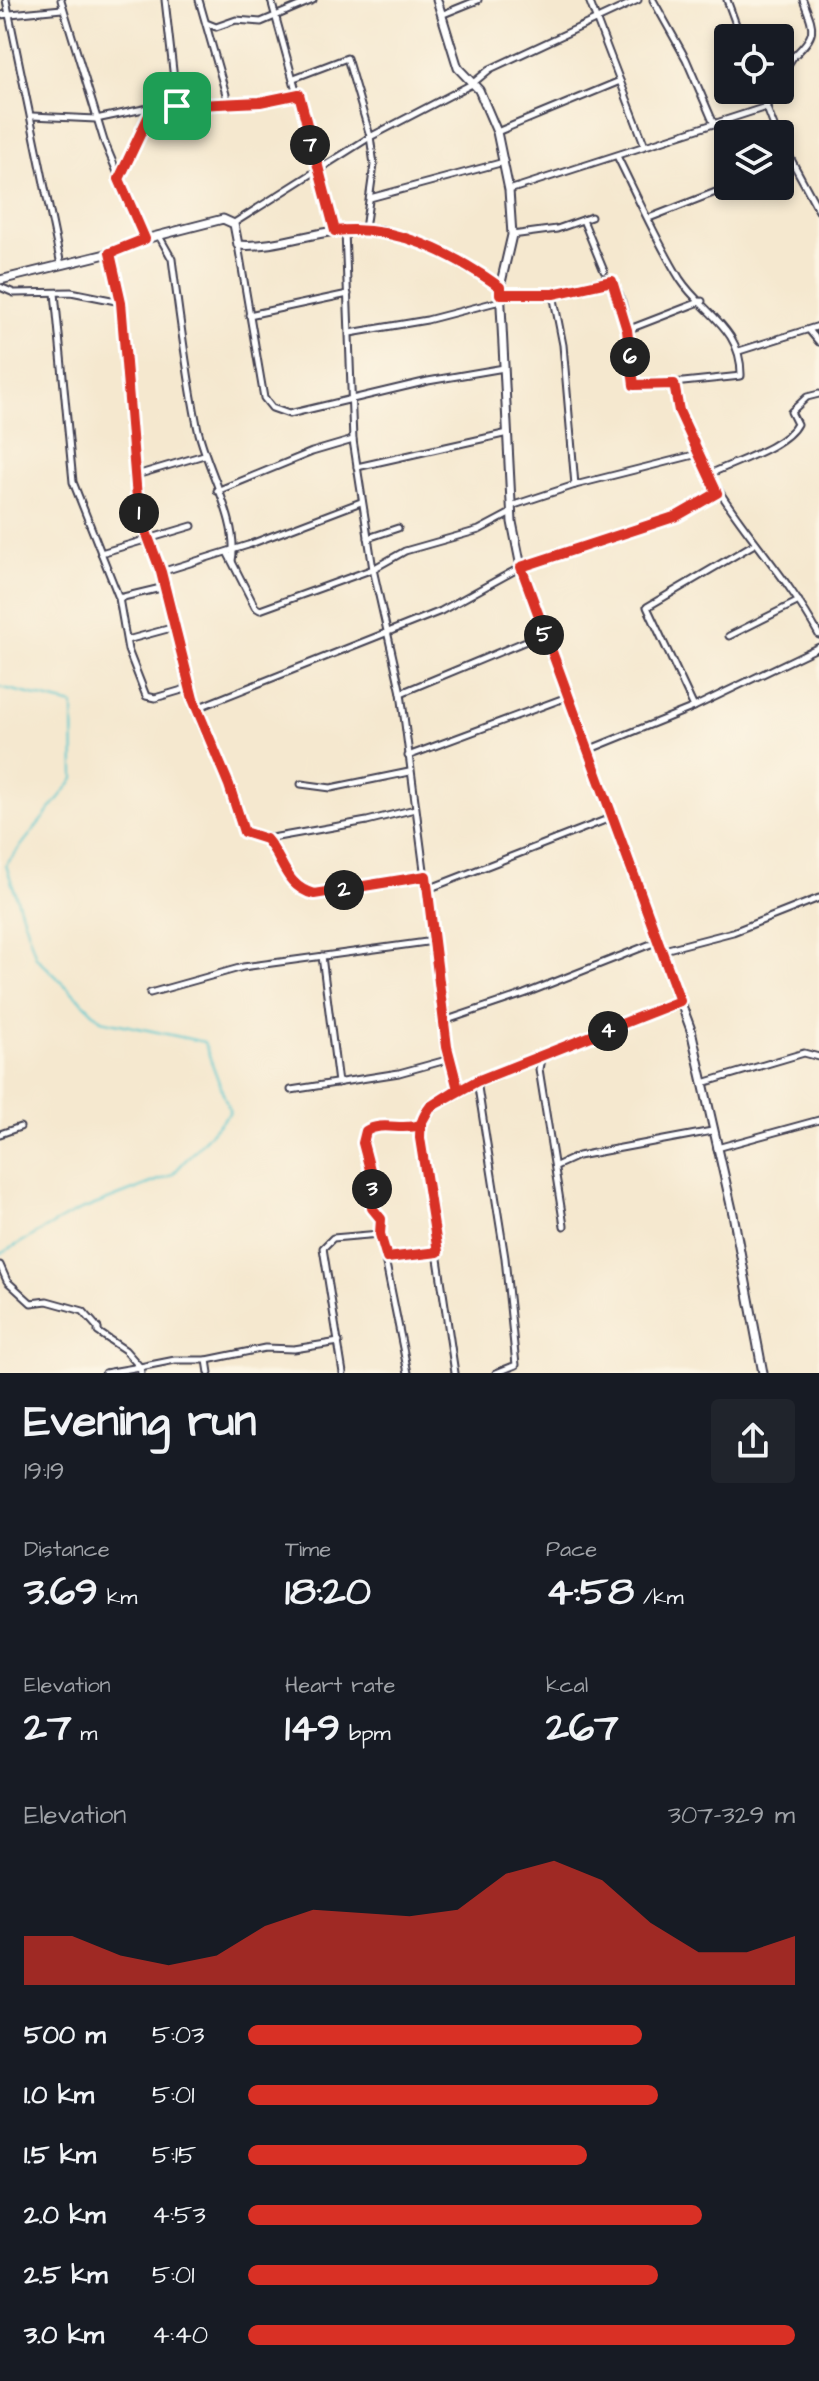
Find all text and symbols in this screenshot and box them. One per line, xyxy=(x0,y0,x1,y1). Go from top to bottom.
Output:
map controls xyxy=(714,24,794,200)
button: locate xyxy=(714,24,794,104)
pin xyxy=(143,72,211,140)
icon: arrive xyxy=(155,84,199,128)
button: layers xyxy=(714,120,794,200)
pin: 7 xyxy=(290,125,330,165)
text: 7 xyxy=(303,129,317,160)
pin: 6 xyxy=(610,337,650,377)
text: 6 xyxy=(623,341,637,372)
pin: 1 xyxy=(119,493,159,533)
text: 1 xyxy=(138,497,140,528)
pin: 5 xyxy=(524,615,564,655)
text: 5 xyxy=(536,619,552,650)
pin: 2 xyxy=(324,870,364,910)
text: 2 xyxy=(338,874,350,905)
pin: 4 xyxy=(588,1011,628,1051)
text: 4 xyxy=(601,1015,615,1046)
pin: 3 xyxy=(352,1169,392,1209)
text: 3 xyxy=(366,1173,378,1204)
text: Evening run xyxy=(24,1392,256,1453)
button: share xyxy=(711,1399,795,1483)
text: 19:19 xyxy=(24,1453,65,1489)
text: Distance xyxy=(24,1534,110,1565)
text: Time xyxy=(285,1534,331,1565)
text: Pace xyxy=(546,1534,597,1565)
text: 3.69 xyxy=(24,1565,98,1620)
text: 18:20 xyxy=(285,1565,371,1620)
text: 4:58 xyxy=(546,1565,634,1620)
text: km xyxy=(98,1582,137,1613)
text: /km xyxy=(634,1582,684,1613)
text: Elevation xyxy=(24,1670,111,1701)
text: Heart rate xyxy=(285,1670,395,1701)
text: kcal xyxy=(546,1670,588,1701)
text: 27 xyxy=(24,1701,72,1756)
text: 149 xyxy=(285,1701,340,1756)
text: 267 xyxy=(546,1701,619,1756)
text: m xyxy=(72,1718,97,1749)
text: bpm xyxy=(340,1718,391,1749)
text: Elevation xyxy=(24,1797,126,1833)
text: 307–329 m xyxy=(668,1797,795,1833)
text: 500 m xyxy=(24,2017,106,2053)
text: 5:03 xyxy=(152,2017,204,2053)
text: 1.0 km xyxy=(24,2077,94,2113)
text: 5:01 xyxy=(152,2077,194,2113)
text: 1.5 km xyxy=(24,2137,96,2173)
text: 5:15 xyxy=(152,2137,196,2173)
text: 2.0 km xyxy=(24,2197,106,2233)
text: 4:53 xyxy=(152,2197,206,2233)
text: 2.5 km xyxy=(24,2257,108,2293)
text: 5:01 xyxy=(152,2257,194,2293)
text: 3.0 km xyxy=(24,2317,104,2353)
text: 4:40 xyxy=(152,2317,208,2353)

